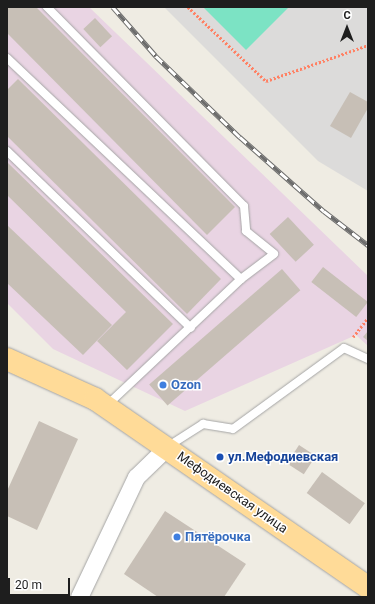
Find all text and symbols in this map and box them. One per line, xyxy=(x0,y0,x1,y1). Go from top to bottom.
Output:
north arrow xyxy=(327,8,367,48)
text: С xyxy=(343,9,351,22)
place label: Ozon xyxy=(171,377,201,393)
marker: Ozon xyxy=(158,380,168,390)
street label: Мефодиевская улица xyxy=(174,449,290,537)
place label: ул.Мефодиевская xyxy=(228,449,338,465)
marker: ул.Мефодиевская xyxy=(215,452,225,462)
place label: Пятёрочка xyxy=(185,529,251,545)
marker: Пятёрочка xyxy=(172,532,182,542)
scale bar xyxy=(10,570,72,596)
text: 20 m xyxy=(15,578,42,592)

